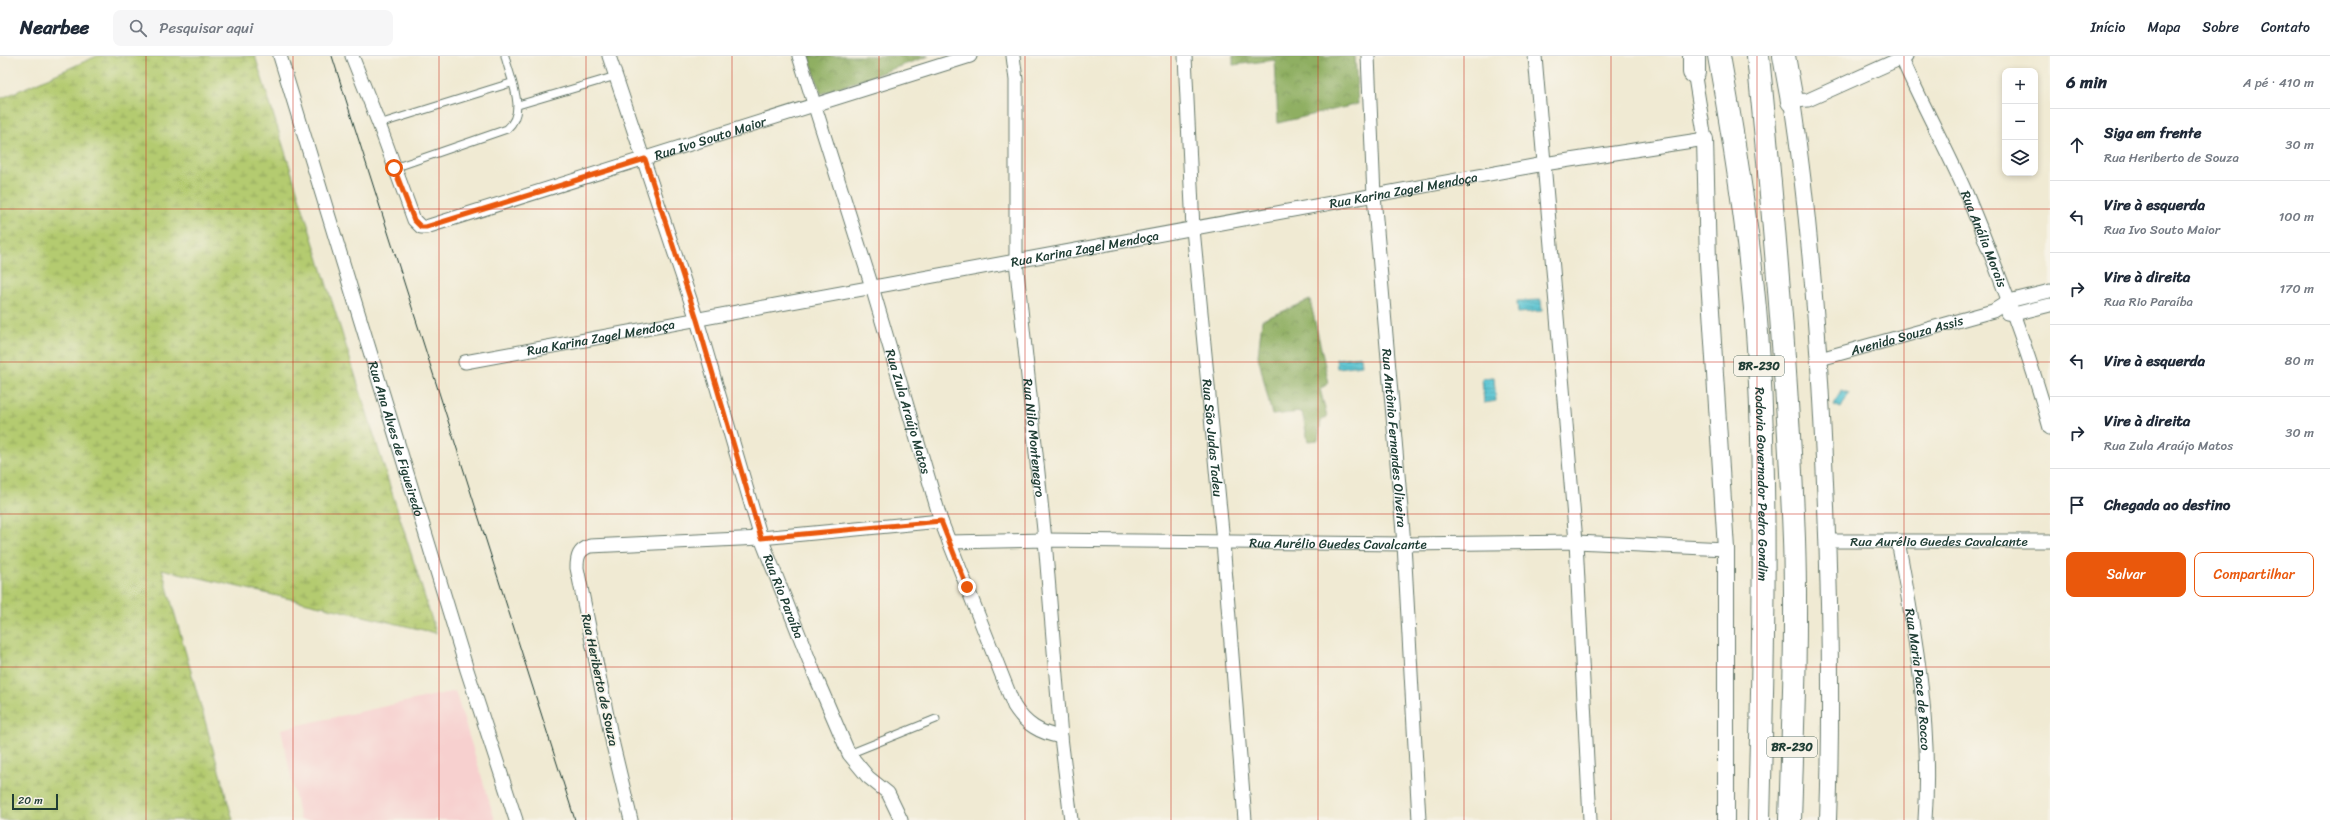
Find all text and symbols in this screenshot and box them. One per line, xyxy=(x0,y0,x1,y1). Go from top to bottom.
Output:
search box xyxy=(113,10,393,46)
text: Nearbee xyxy=(20,11,89,44)
text: Pesquisar aqui xyxy=(159,15,253,41)
text: Início xyxy=(2091,15,2125,40)
text: Mapa xyxy=(2147,15,2180,40)
text: Sobre xyxy=(2202,15,2239,40)
text: Contato xyxy=(2261,15,2310,40)
icon: search xyxy=(127,17,149,39)
text: 6 min xyxy=(2066,67,2107,97)
map controls xyxy=(2002,68,2038,176)
button: + xyxy=(2002,68,2038,104)
text: A pé · 410 m xyxy=(2243,71,2314,94)
button: − xyxy=(2002,104,2038,140)
street label: Rua Ivo Souto Maior xyxy=(651,109,770,166)
text: Siga em frente xyxy=(2104,120,2201,146)
text: 30 m xyxy=(2285,133,2314,156)
icon: ahead xyxy=(2066,134,2088,156)
button: layers xyxy=(2002,140,2038,176)
text: Rua Heriberto de Souza xyxy=(2104,146,2239,169)
route start xyxy=(385,159,403,177)
street label: Rua Karina Zagel Mendoça xyxy=(1327,165,1480,215)
street label: Rua Anália Morais xyxy=(1955,187,2014,292)
text: Vire à esquerda xyxy=(2104,192,2205,218)
text: 100 m xyxy=(2279,205,2314,228)
icon: left xyxy=(2066,206,2088,228)
text: Rua Ivo Souto Maior xyxy=(2104,218,2220,241)
street label: Rua Karina Zagel Mendoça xyxy=(1009,223,1161,273)
text: Vire à direita xyxy=(2104,264,2190,290)
text: 170 m xyxy=(2279,277,2314,300)
icon: right xyxy=(2066,278,2088,300)
text: Rua Rio Paraíba xyxy=(2104,290,2193,313)
street label: Avenida Souza Assis xyxy=(1847,308,1967,362)
street label: Rua Karina Zagel Mendoça xyxy=(525,312,677,362)
street label: Rua Zula Araújo Matos xyxy=(879,346,938,477)
street label: Rua Antônio Fernandes Oliveira xyxy=(1376,348,1414,529)
text: Vire à esquerda xyxy=(2104,348,2205,374)
text: 80 m xyxy=(2285,349,2314,372)
icon: left xyxy=(2066,350,2088,372)
road number: BR-230 xyxy=(1734,356,1784,376)
street label: Rua Ana Alves de Figueiredo xyxy=(362,358,431,520)
street label: Rua Nilo Montenegro xyxy=(1017,377,1052,499)
street label: Rua São Judas Tadeu xyxy=(1196,378,1230,498)
street label: Rodovia Governador Pedro Gondim xyxy=(1749,387,1775,581)
text: Vire à direita xyxy=(2104,408,2190,434)
text: 30 m xyxy=(2285,421,2314,444)
icon: right xyxy=(2066,422,2088,444)
text: Rua Zula Araújo Matos xyxy=(2104,434,2233,457)
text: Chegada ao destino xyxy=(2104,492,2230,518)
icon: arrive xyxy=(2066,494,2088,516)
street label: Rua Aurélio Guedes Cavalcante xyxy=(1850,530,2028,553)
street label: Rua Aurélio Guedes Cavalcante xyxy=(1249,531,1427,556)
street label: Rua Rio Paraíba xyxy=(757,550,811,642)
button: Salvar xyxy=(2066,552,2186,597)
button: Compartilhar xyxy=(2194,552,2314,597)
route end xyxy=(958,578,976,596)
street label: Rua Maria Pace de Rocco xyxy=(1899,607,1938,751)
street label: Rua Heriberto de Souza xyxy=(575,612,625,749)
road number: BR-230 xyxy=(1767,737,1817,757)
text: 20 m xyxy=(18,791,43,810)
scale bar xyxy=(12,792,58,811)

